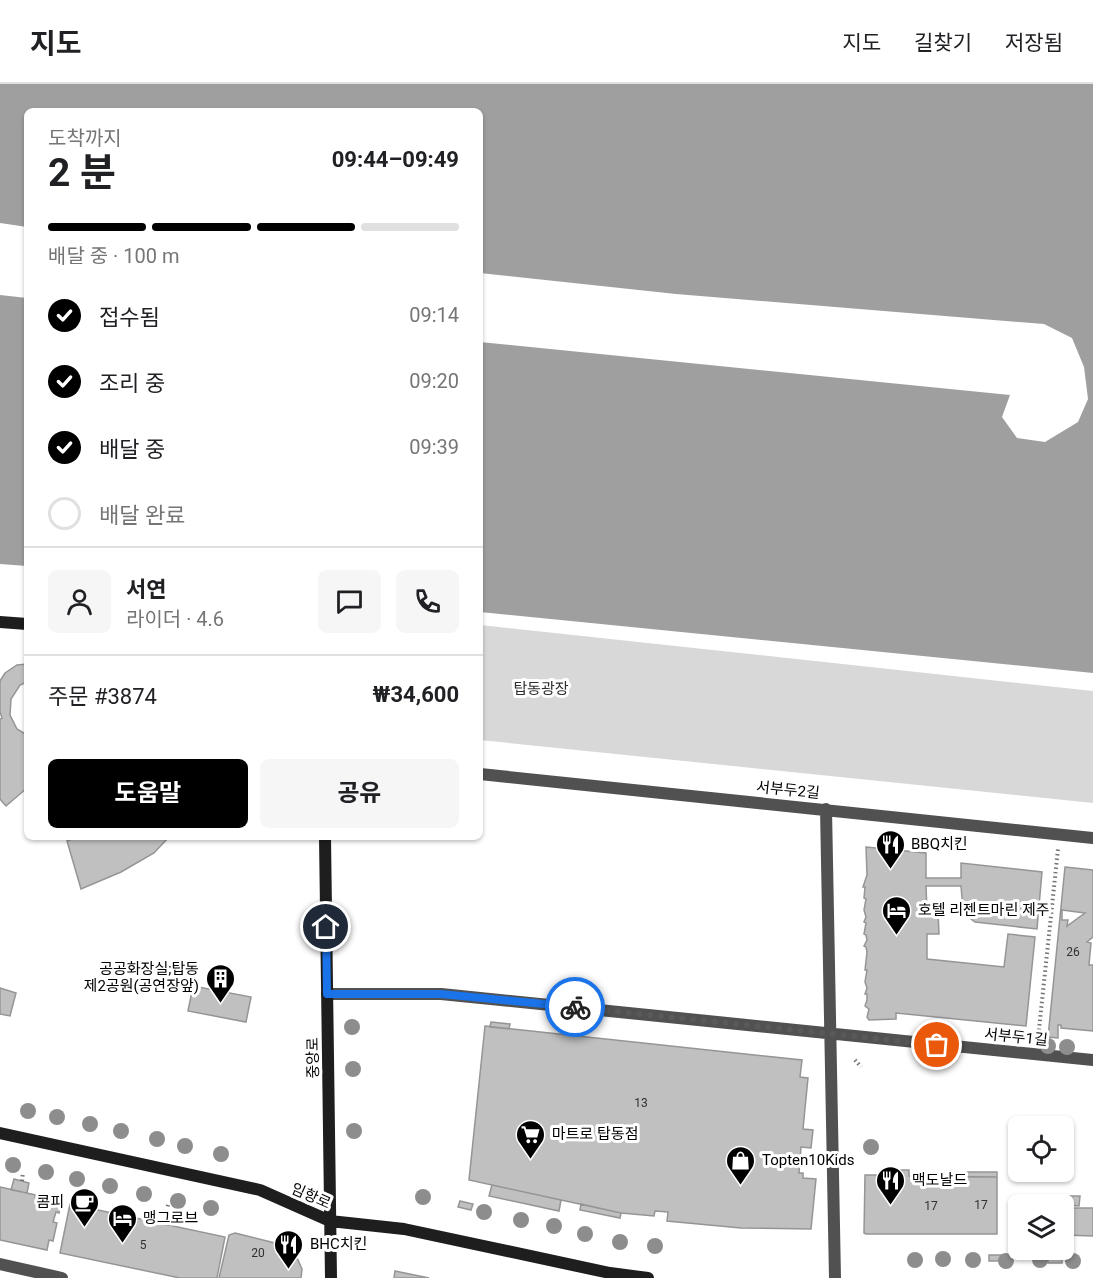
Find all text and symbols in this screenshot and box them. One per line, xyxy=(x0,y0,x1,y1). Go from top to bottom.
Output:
text: 지도 xyxy=(30,27,82,60)
text: 지도 xyxy=(842,31,881,55)
text: 길찾기 xyxy=(914,31,972,55)
text: 저장됨 xyxy=(1005,31,1063,55)
text: 도착까지 xyxy=(48,126,122,150)
text: 09:44–09:49 xyxy=(332,147,459,172)
text: 2 분 xyxy=(48,150,116,196)
text: 배달 중 · 100 m xyxy=(48,244,180,268)
icon: check xyxy=(48,299,81,332)
text: 09:14 xyxy=(409,303,459,327)
text: 접수됨 xyxy=(99,305,160,330)
icon: check xyxy=(48,365,81,398)
text: 09:20 xyxy=(409,369,459,393)
text: 조리 중 xyxy=(99,371,165,396)
icon: check xyxy=(48,431,81,464)
text: 09:39 xyxy=(409,435,459,459)
text: 배달 중 xyxy=(99,437,165,462)
text: 배달 완료 xyxy=(99,503,185,528)
button: person xyxy=(48,570,111,633)
button: chat xyxy=(318,570,381,633)
button: phone xyxy=(396,570,459,633)
text: 서연 xyxy=(126,577,166,602)
text: 라이더 · 4.6 xyxy=(126,607,224,631)
park label: 탑동광장 xyxy=(513,680,569,698)
text: ₩34,600 xyxy=(373,682,459,707)
text: 주문 #3874 xyxy=(48,684,157,709)
button: 도움말 xyxy=(48,759,248,828)
button: 공유 xyxy=(260,759,459,828)
street label: 서부두2길 xyxy=(755,778,821,802)
restaurant icon: BBQ치킨 xyxy=(874,828,906,870)
place label: BBQ치킨 xyxy=(911,835,968,853)
hotel icon: 호텔 리젠트마린 제주 xyxy=(881,894,913,936)
pin xyxy=(300,901,351,952)
place label: 호텔 리젠트마린 제주 xyxy=(918,901,1050,919)
icon: home xyxy=(309,910,342,943)
house number: 26 xyxy=(1066,945,1080,959)
place label: 공공화장실;탑동 제2공원(공연장앞) xyxy=(84,960,199,995)
building icon: 공공화장실;탑동 제2공원(공연장앞) xyxy=(204,962,236,1004)
courier xyxy=(545,977,605,1037)
icon: bike xyxy=(559,991,592,1024)
pin xyxy=(911,1019,962,1070)
street label: 서부두1길 xyxy=(983,1025,1049,1049)
icon: bag xyxy=(920,1028,953,1061)
street label: 중앙로 xyxy=(304,1037,322,1079)
house number: 13 xyxy=(634,1096,648,1110)
map controls xyxy=(1008,1116,1074,1260)
button: locate xyxy=(1008,1116,1074,1182)
supermarket icon: 마트로 탑동점 xyxy=(515,1118,547,1160)
place label: 마트로 탑동점 xyxy=(552,1125,639,1143)
shop icon: Topten10Kids xyxy=(725,1144,757,1186)
place label: Topten10Kids xyxy=(762,1151,854,1169)
restaurant icon: 맥도날드 xyxy=(875,1164,907,1206)
place label: 맥도날드 xyxy=(912,1171,967,1189)
street label: 임항로 xyxy=(288,1179,334,1213)
cafe icon: 콤피 xyxy=(69,1186,101,1228)
place label: 콤피 xyxy=(36,1193,64,1211)
button: layers xyxy=(1008,1194,1074,1260)
house number: 17 xyxy=(974,1198,988,1212)
house number: 17 xyxy=(924,1199,938,1213)
hotel icon: 맹그로브 xyxy=(106,1202,138,1244)
place label: 맹그로브 xyxy=(143,1209,198,1227)
restaurant icon: BHC치킨 xyxy=(273,1228,305,1270)
place label: BHC치킨 xyxy=(310,1235,367,1253)
house number: 5 xyxy=(140,1238,147,1252)
house number: 20 xyxy=(251,1246,265,1260)

